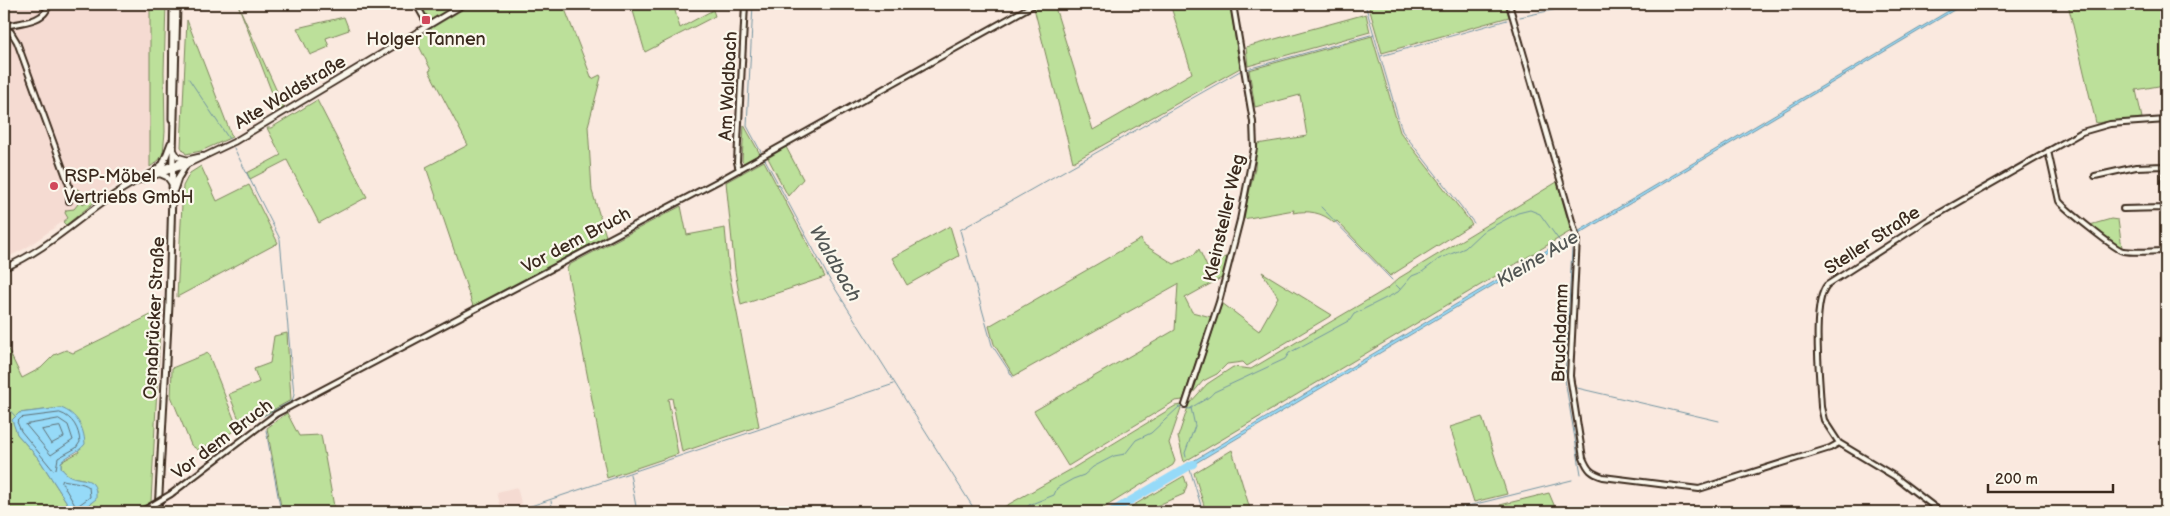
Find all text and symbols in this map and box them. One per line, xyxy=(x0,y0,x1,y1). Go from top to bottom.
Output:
marker: Holger Tannen xyxy=(420,14,432,26)
place label: Holger Tannen xyxy=(366,29,486,50)
street label: Am Waldbach xyxy=(715,31,742,141)
street label: Alte Waldstraße xyxy=(231,51,350,134)
street label: Kleinsteller Weg xyxy=(1200,152,1249,284)
place label: RSP-Möbel Vertriebs GmbH xyxy=(64,166,194,208)
marker: RSP-Möbel Vertriebs GmbH xyxy=(48,180,60,192)
street label: Steller Straße xyxy=(1821,202,1924,279)
street label: Vor dem Bruch xyxy=(518,203,634,278)
water label: Waldbach xyxy=(804,222,866,306)
water label: Kleine Aue xyxy=(1493,226,1583,293)
street label: Osnabrücker Straße xyxy=(140,236,169,400)
street label: Bruchdamm xyxy=(1548,283,1573,383)
street label: Vor dem Bruch xyxy=(168,395,277,484)
scale bar xyxy=(1988,461,2112,493)
text: 200 m xyxy=(1995,470,2038,489)

